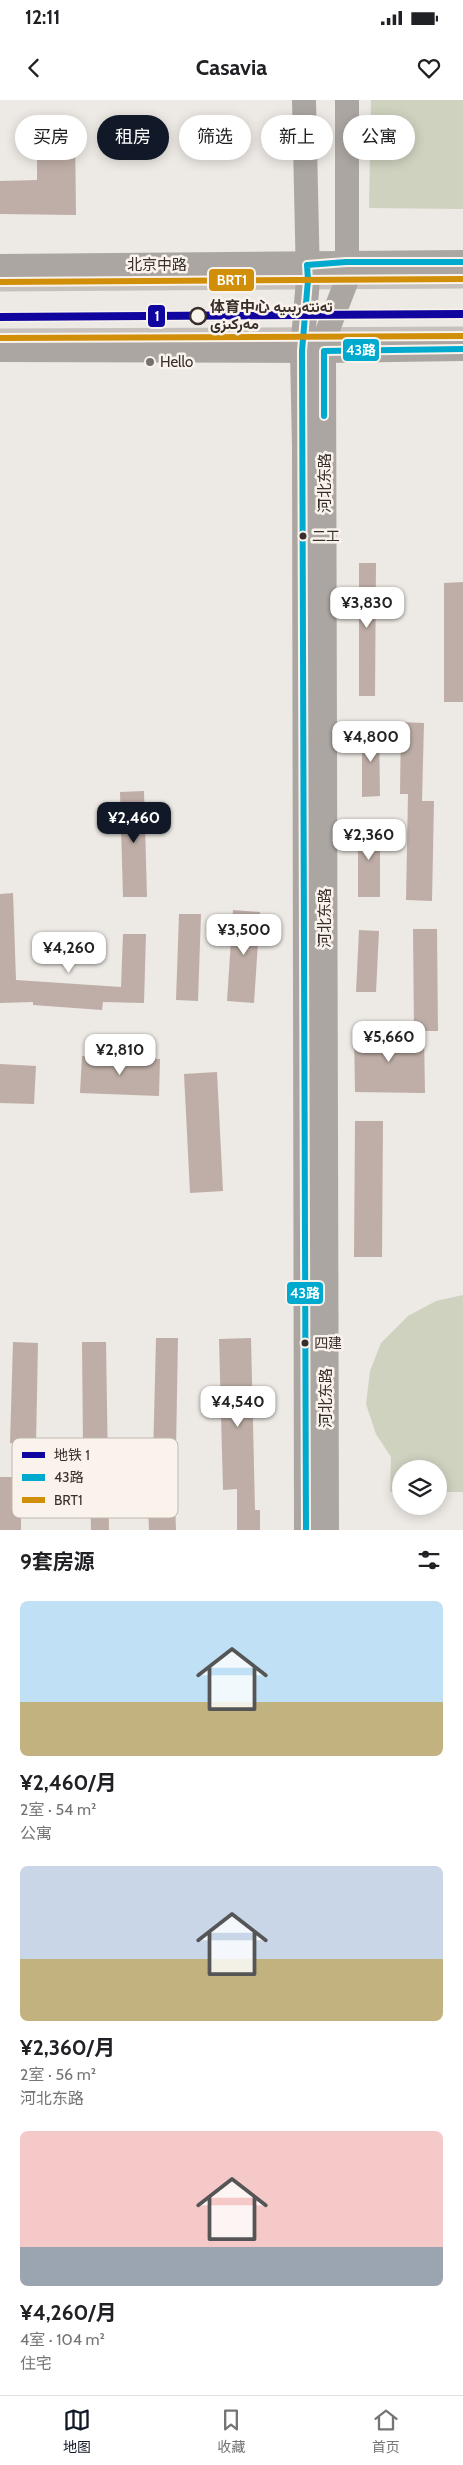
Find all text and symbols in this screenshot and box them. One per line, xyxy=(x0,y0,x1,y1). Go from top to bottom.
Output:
text: 12:11 xyxy=(25,6,60,29)
icon: back xyxy=(20,54,48,82)
text: Casavia xyxy=(196,54,267,81)
icon: heart xyxy=(415,54,443,82)
chip: 买房 xyxy=(15,115,87,160)
chip: 租房 xyxy=(97,115,169,160)
chip: 筛选 xyxy=(179,115,251,160)
chip: 新上 xyxy=(261,115,333,160)
chip: 公寓 xyxy=(343,115,415,160)
street label: 北京中路 xyxy=(127,256,187,274)
line badge: BRT1 xyxy=(208,268,255,292)
text: BRT1 xyxy=(217,271,247,289)
place label: 体育中心 تەنتەربىيە مەركىزى xyxy=(210,298,333,333)
line badge: 1 xyxy=(147,304,166,328)
text: 1 xyxy=(154,307,160,325)
marker: 体育中心 تەنتەربىيە مەركىزى xyxy=(189,307,207,325)
line badge: 43路 xyxy=(342,338,380,362)
text: 43路 xyxy=(346,341,376,359)
place label: Hello xyxy=(160,353,193,371)
marker: Hello xyxy=(144,356,156,368)
street label: 河北东路 xyxy=(316,453,334,513)
place label: 二工 xyxy=(312,527,340,545)
marker: 二工 xyxy=(298,531,308,541)
pin: ¥3,830 xyxy=(326,586,408,629)
text: ¥3,830 xyxy=(341,593,393,612)
pin: ¥4,800 xyxy=(330,720,412,763)
text: ¥4,800 xyxy=(343,727,399,746)
pin: ¥2,460 xyxy=(93,802,175,844)
text: ¥2,460 xyxy=(108,808,160,827)
pin: ¥2,360 xyxy=(328,818,410,861)
text: ¥2,360 xyxy=(344,825,394,844)
street label: 河北东路 xyxy=(316,888,334,948)
pin: ¥3,500 xyxy=(203,914,285,956)
text: ¥3,500 xyxy=(217,920,271,939)
pin: ¥4,260 xyxy=(28,932,110,974)
text: ¥4,260 xyxy=(43,938,95,957)
pin: ¥5,660 xyxy=(348,1020,430,1063)
text: ¥5,660 xyxy=(363,1027,415,1046)
pin: ¥2,810 xyxy=(79,1034,161,1076)
text: ¥2,810 xyxy=(96,1040,144,1059)
line badge: 43路 xyxy=(286,1281,324,1305)
text: 43路 xyxy=(290,1284,320,1302)
place label: 四建 xyxy=(314,1334,342,1352)
marker: 四建 xyxy=(300,1338,310,1348)
street label: 河北东路 xyxy=(317,1368,335,1428)
pin: ¥4,540 xyxy=(197,1386,279,1428)
text: ¥4,540 xyxy=(211,1392,265,1411)
legend xyxy=(12,1438,178,1518)
text: 地铁 1 xyxy=(54,1446,90,1464)
map controls xyxy=(392,1460,447,1515)
button: layers xyxy=(392,1460,447,1515)
text: 43路 xyxy=(54,1468,84,1486)
text: BRT1 xyxy=(54,1491,83,1509)
icon: filters xyxy=(415,1546,443,1574)
text: 9套房源 xyxy=(20,1549,95,1574)
icon: home xyxy=(187,1634,277,1724)
text: ¥2,460/月 xyxy=(20,1770,117,1795)
text: 2室 · 54 m² xyxy=(20,1800,96,1819)
text: 公寓 xyxy=(20,1824,52,1843)
icon: home xyxy=(187,1899,277,1989)
text: ¥2,360/月 xyxy=(20,2035,115,2060)
text: 2室 · 56 m² xyxy=(20,2065,96,2084)
text: 河北东路 xyxy=(20,2089,84,2108)
icon: home xyxy=(187,2164,277,2254)
text: ¥4,260/月 xyxy=(20,2300,117,2325)
text: 4室 · 104 m² xyxy=(20,2330,105,2349)
text: 住宅 xyxy=(20,2354,52,2373)
tab: 地图 xyxy=(63,2406,91,2456)
tab: 收藏 xyxy=(217,2406,245,2456)
tab: 首页 xyxy=(372,2406,400,2456)

